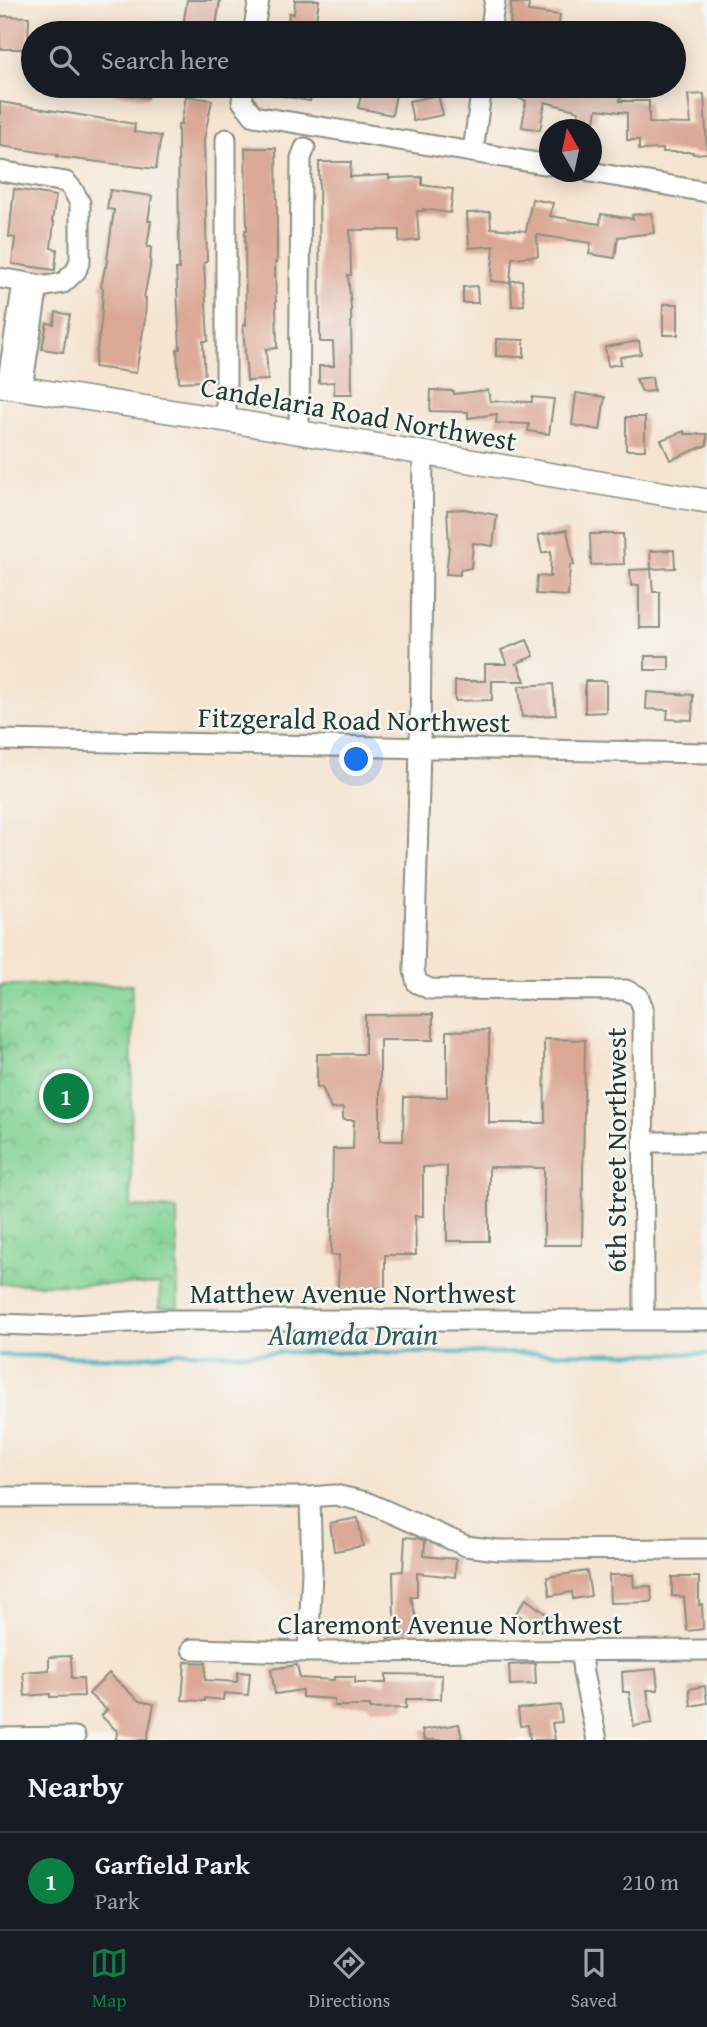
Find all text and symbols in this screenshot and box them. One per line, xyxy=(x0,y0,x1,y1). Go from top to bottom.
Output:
search box xyxy=(21,21,686,98)
text: Search here xyxy=(101,40,229,79)
icon: search xyxy=(45,41,83,79)
north arrow xyxy=(539,119,602,182)
street label: Candelaria Road Northwest xyxy=(198,365,520,461)
street label: Fitzgerald Road Northwest xyxy=(198,696,511,742)
your location xyxy=(339,742,373,776)
street label: 6th Street Northwest xyxy=(595,1027,636,1273)
pin: 1 xyxy=(43,1070,89,1122)
street label: Matthew Avenue Northwest xyxy=(190,1272,516,1313)
water label: Alameda Drain xyxy=(267,1312,438,1356)
street label: Claremont Avenue Northwest xyxy=(278,1603,623,1644)
text: Nearby xyxy=(28,1764,124,1808)
text: Garfield Park xyxy=(95,1845,250,1884)
text: 1 xyxy=(45,1865,57,1898)
text: 210 m xyxy=(622,1865,679,1898)
text: Park xyxy=(95,1884,139,1917)
tab: Map xyxy=(90,1944,128,2014)
tab: Directions xyxy=(309,1944,390,2014)
tab: Saved xyxy=(571,1944,617,2014)

